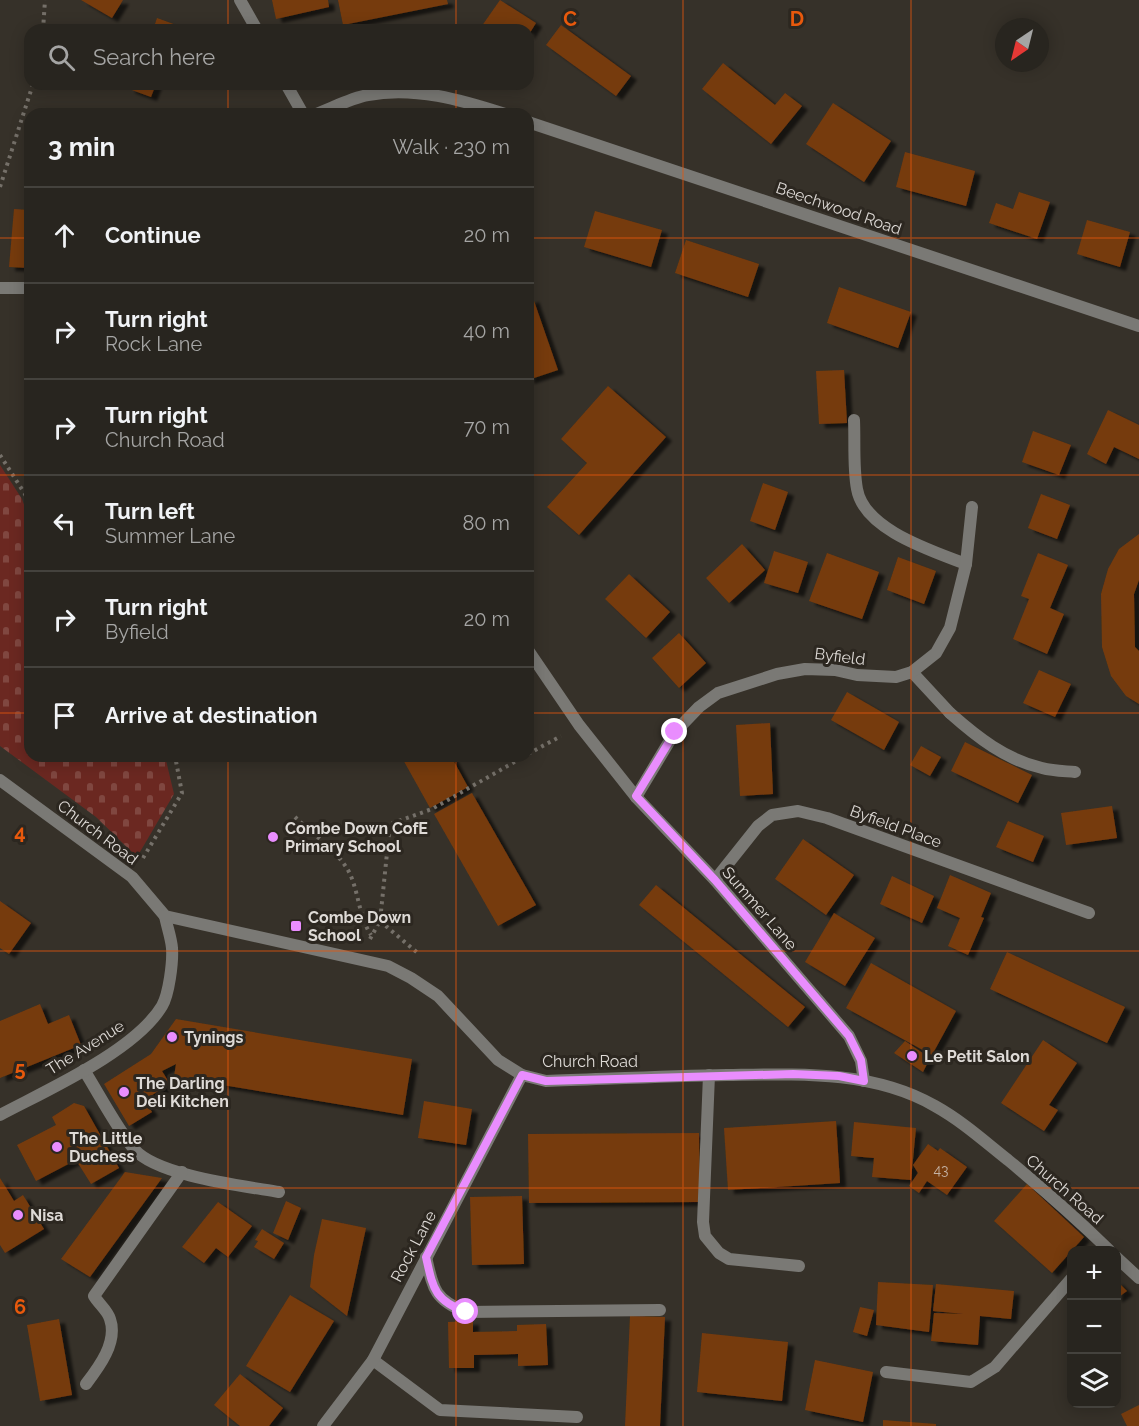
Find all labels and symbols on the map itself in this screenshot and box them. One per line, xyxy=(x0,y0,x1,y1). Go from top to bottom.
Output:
text: C xyxy=(563,7,577,31)
text: D xyxy=(790,7,804,31)
north arrow xyxy=(995,18,1049,72)
street label: Beechwood Road xyxy=(774,178,904,239)
street label: Byfield xyxy=(813,644,866,669)
route end xyxy=(661,718,687,744)
street label: Church Road xyxy=(54,796,142,869)
street label: Byfield Place xyxy=(847,801,944,852)
place label: Combe Down CofE Primary School xyxy=(285,819,428,856)
text: 4 xyxy=(14,820,26,844)
marker: Combe Down CofE Primary School xyxy=(266,830,280,844)
street label: Summer Lane xyxy=(718,863,801,954)
place label: Combe Down School xyxy=(308,908,411,945)
marker: Combe Down School xyxy=(289,919,303,933)
street label: The Avenue xyxy=(43,1016,128,1079)
place label: Tynings xyxy=(184,1028,243,1047)
marker: Tynings xyxy=(165,1030,179,1044)
place label: Le Petit Salon xyxy=(924,1047,1030,1066)
marker: Le Petit Salon xyxy=(905,1049,919,1063)
street label: Church Road xyxy=(542,1052,638,1071)
text: 5 xyxy=(14,1057,26,1081)
place label: The Darling Deli Kitchen xyxy=(136,1074,229,1111)
marker: The Darling Deli Kitchen xyxy=(117,1085,131,1099)
place label: The Little Duchess xyxy=(69,1129,143,1166)
marker: The Little Duchess xyxy=(50,1140,64,1154)
street label: Church Road xyxy=(1022,1151,1107,1228)
house number: 43 xyxy=(933,1162,949,1178)
place label: Nisa xyxy=(30,1206,63,1225)
street label: Rock Lane xyxy=(387,1207,440,1285)
marker: Nisa xyxy=(11,1208,25,1222)
text: 6 xyxy=(14,1295,26,1319)
route start xyxy=(452,1298,478,1324)

